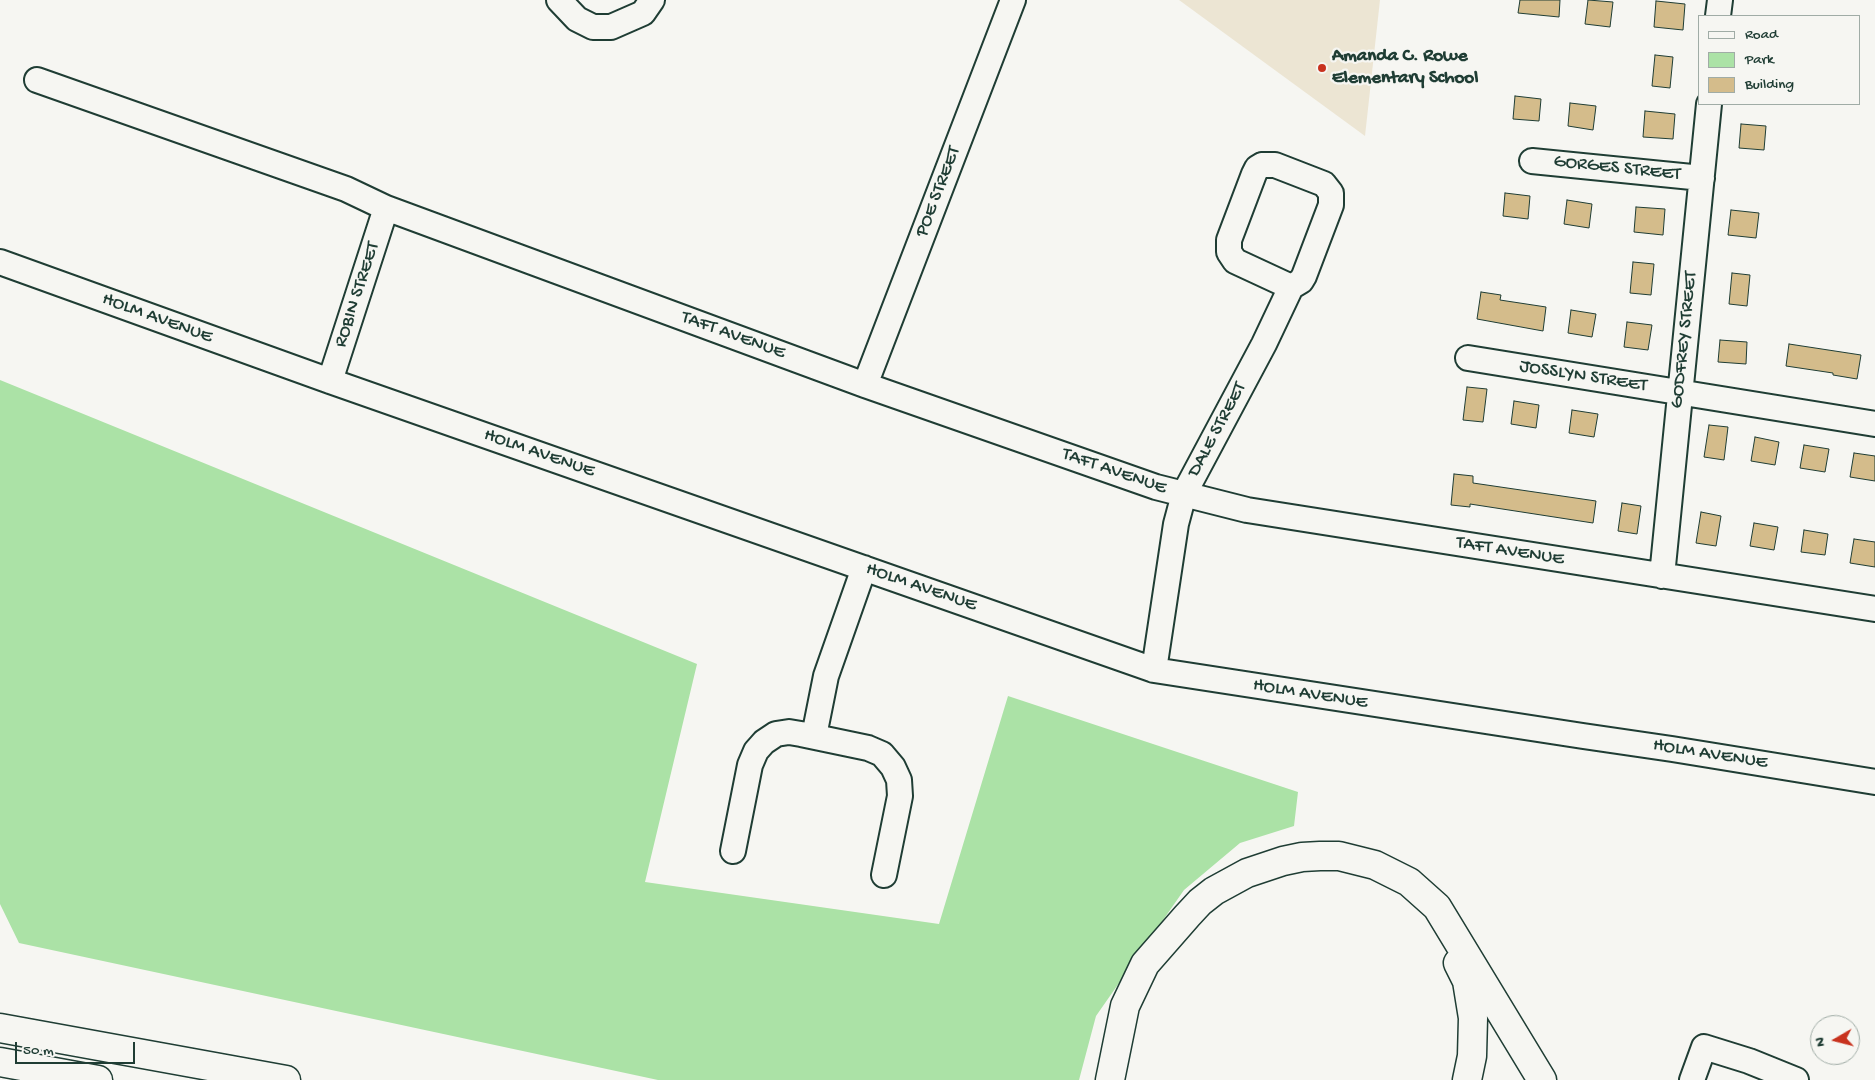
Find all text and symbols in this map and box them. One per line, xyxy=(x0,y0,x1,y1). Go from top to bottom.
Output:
legend xyxy=(1698,15,1860,105)
text: Road xyxy=(1745,26,1778,44)
place label: Amanda C. Rowe Elementary School xyxy=(1332,46,1478,90)
text: Park xyxy=(1745,51,1774,69)
marker: Amanda C. Rowe Elementary School xyxy=(1316,62,1328,74)
text: Building xyxy=(1745,76,1794,94)
street label: POE STREET xyxy=(911,143,967,241)
street label: GORGES STREET xyxy=(1552,151,1682,187)
street label: ROBIN STREET xyxy=(330,239,386,351)
street label: GODFREY STREET xyxy=(1666,270,1704,410)
street label: HOLM AVENUE xyxy=(99,288,215,350)
street label: TAFT AVENUE xyxy=(678,307,788,365)
street label: JOSSLYN STREET xyxy=(1518,356,1648,398)
street label: DALE STREET xyxy=(1184,379,1252,481)
street label: HOLM AVENUE xyxy=(481,424,597,484)
street label: TAFT AVENUE xyxy=(1059,443,1169,501)
street label: TAFT AVENUE xyxy=(1454,532,1566,572)
street label: HOLM AVENUE xyxy=(863,558,979,618)
street label: HOLM AVENUE xyxy=(1251,675,1369,715)
street label: HOLM AVENUE xyxy=(1651,735,1769,775)
north arrow xyxy=(1810,1015,1860,1065)
scale bar xyxy=(18,1032,138,1064)
text: N xyxy=(1812,1036,1830,1048)
text: 50 m xyxy=(23,1042,54,1060)

